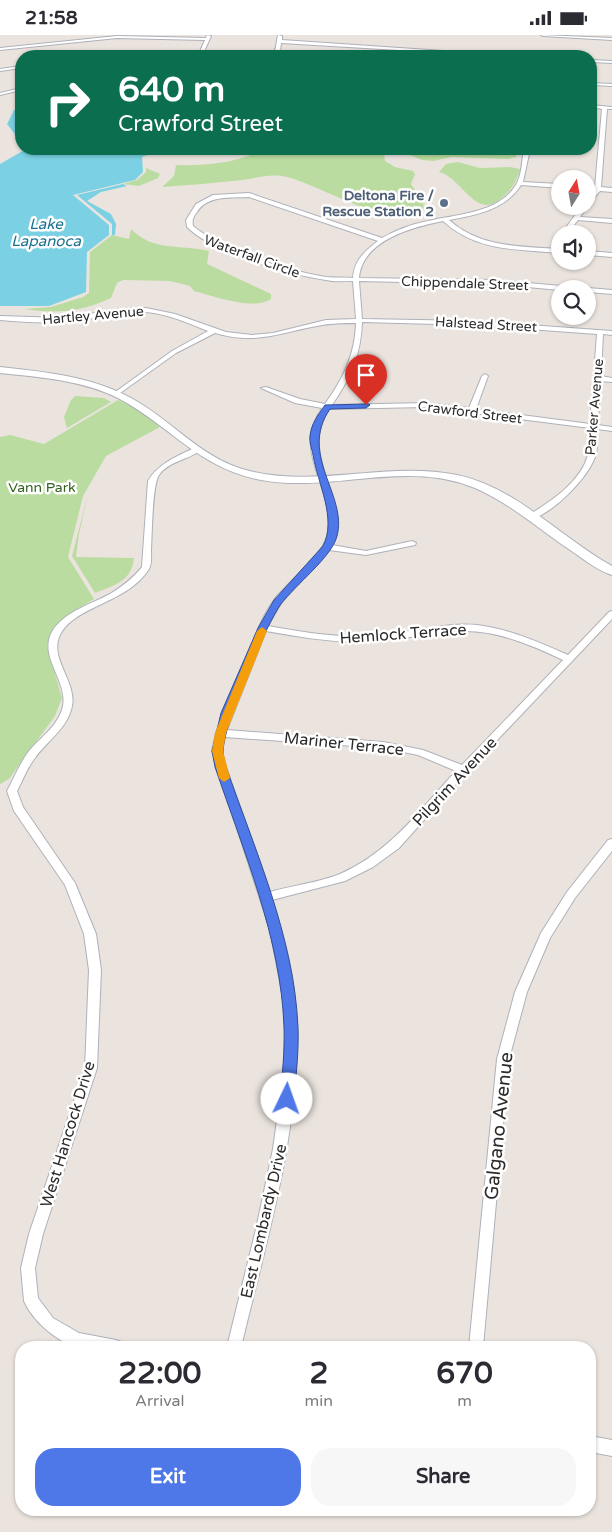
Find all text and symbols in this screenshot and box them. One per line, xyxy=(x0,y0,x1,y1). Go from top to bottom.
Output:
text: 21:58 xyxy=(25,7,78,29)
text: 640 m xyxy=(118,69,225,111)
icon: right xyxy=(35,70,100,135)
text: Crawford Street xyxy=(118,111,283,137)
north arrow xyxy=(551,170,596,215)
map controls xyxy=(551,170,596,325)
place label: Deltona Fire / Rescue Station 2 xyxy=(322,187,434,220)
marker: Deltona Fire / Rescue Station 2 xyxy=(438,197,450,209)
water label: Lake Lapanoca xyxy=(11,215,81,250)
button: sound xyxy=(551,225,596,270)
street label: Waterfall Circle xyxy=(202,231,302,282)
street label: Chippendale Street xyxy=(401,273,530,294)
button: search xyxy=(551,280,596,325)
street label: Hartley Avenue xyxy=(42,303,145,328)
street label: Halstead Street xyxy=(435,313,538,336)
pin xyxy=(345,354,387,405)
street label: Parker Avenue xyxy=(582,358,607,456)
icon: arrive xyxy=(352,361,380,389)
street label: Crawford Street xyxy=(417,398,524,427)
park label: Vann Park xyxy=(8,479,76,496)
street label: Hemlock Terrace xyxy=(339,620,467,648)
street label: Mariner Terrace xyxy=(283,728,405,760)
street label: Pilgrim Avenue xyxy=(408,733,501,831)
street label: Galgano Avenue xyxy=(480,1051,518,1201)
street label: West Hancock Drive xyxy=(36,1059,100,1210)
position arrow xyxy=(260,1072,312,1124)
street label: East Lombardy Drive xyxy=(236,1142,291,1300)
text: 22:00 xyxy=(118,1355,201,1392)
text: 2 xyxy=(309,1355,328,1392)
text: 670 xyxy=(436,1355,493,1392)
text: Arrival xyxy=(135,1391,185,1411)
text: min xyxy=(305,1391,333,1411)
text: m xyxy=(457,1391,472,1411)
button: Exit xyxy=(35,1448,301,1506)
button: Share xyxy=(311,1448,576,1506)

